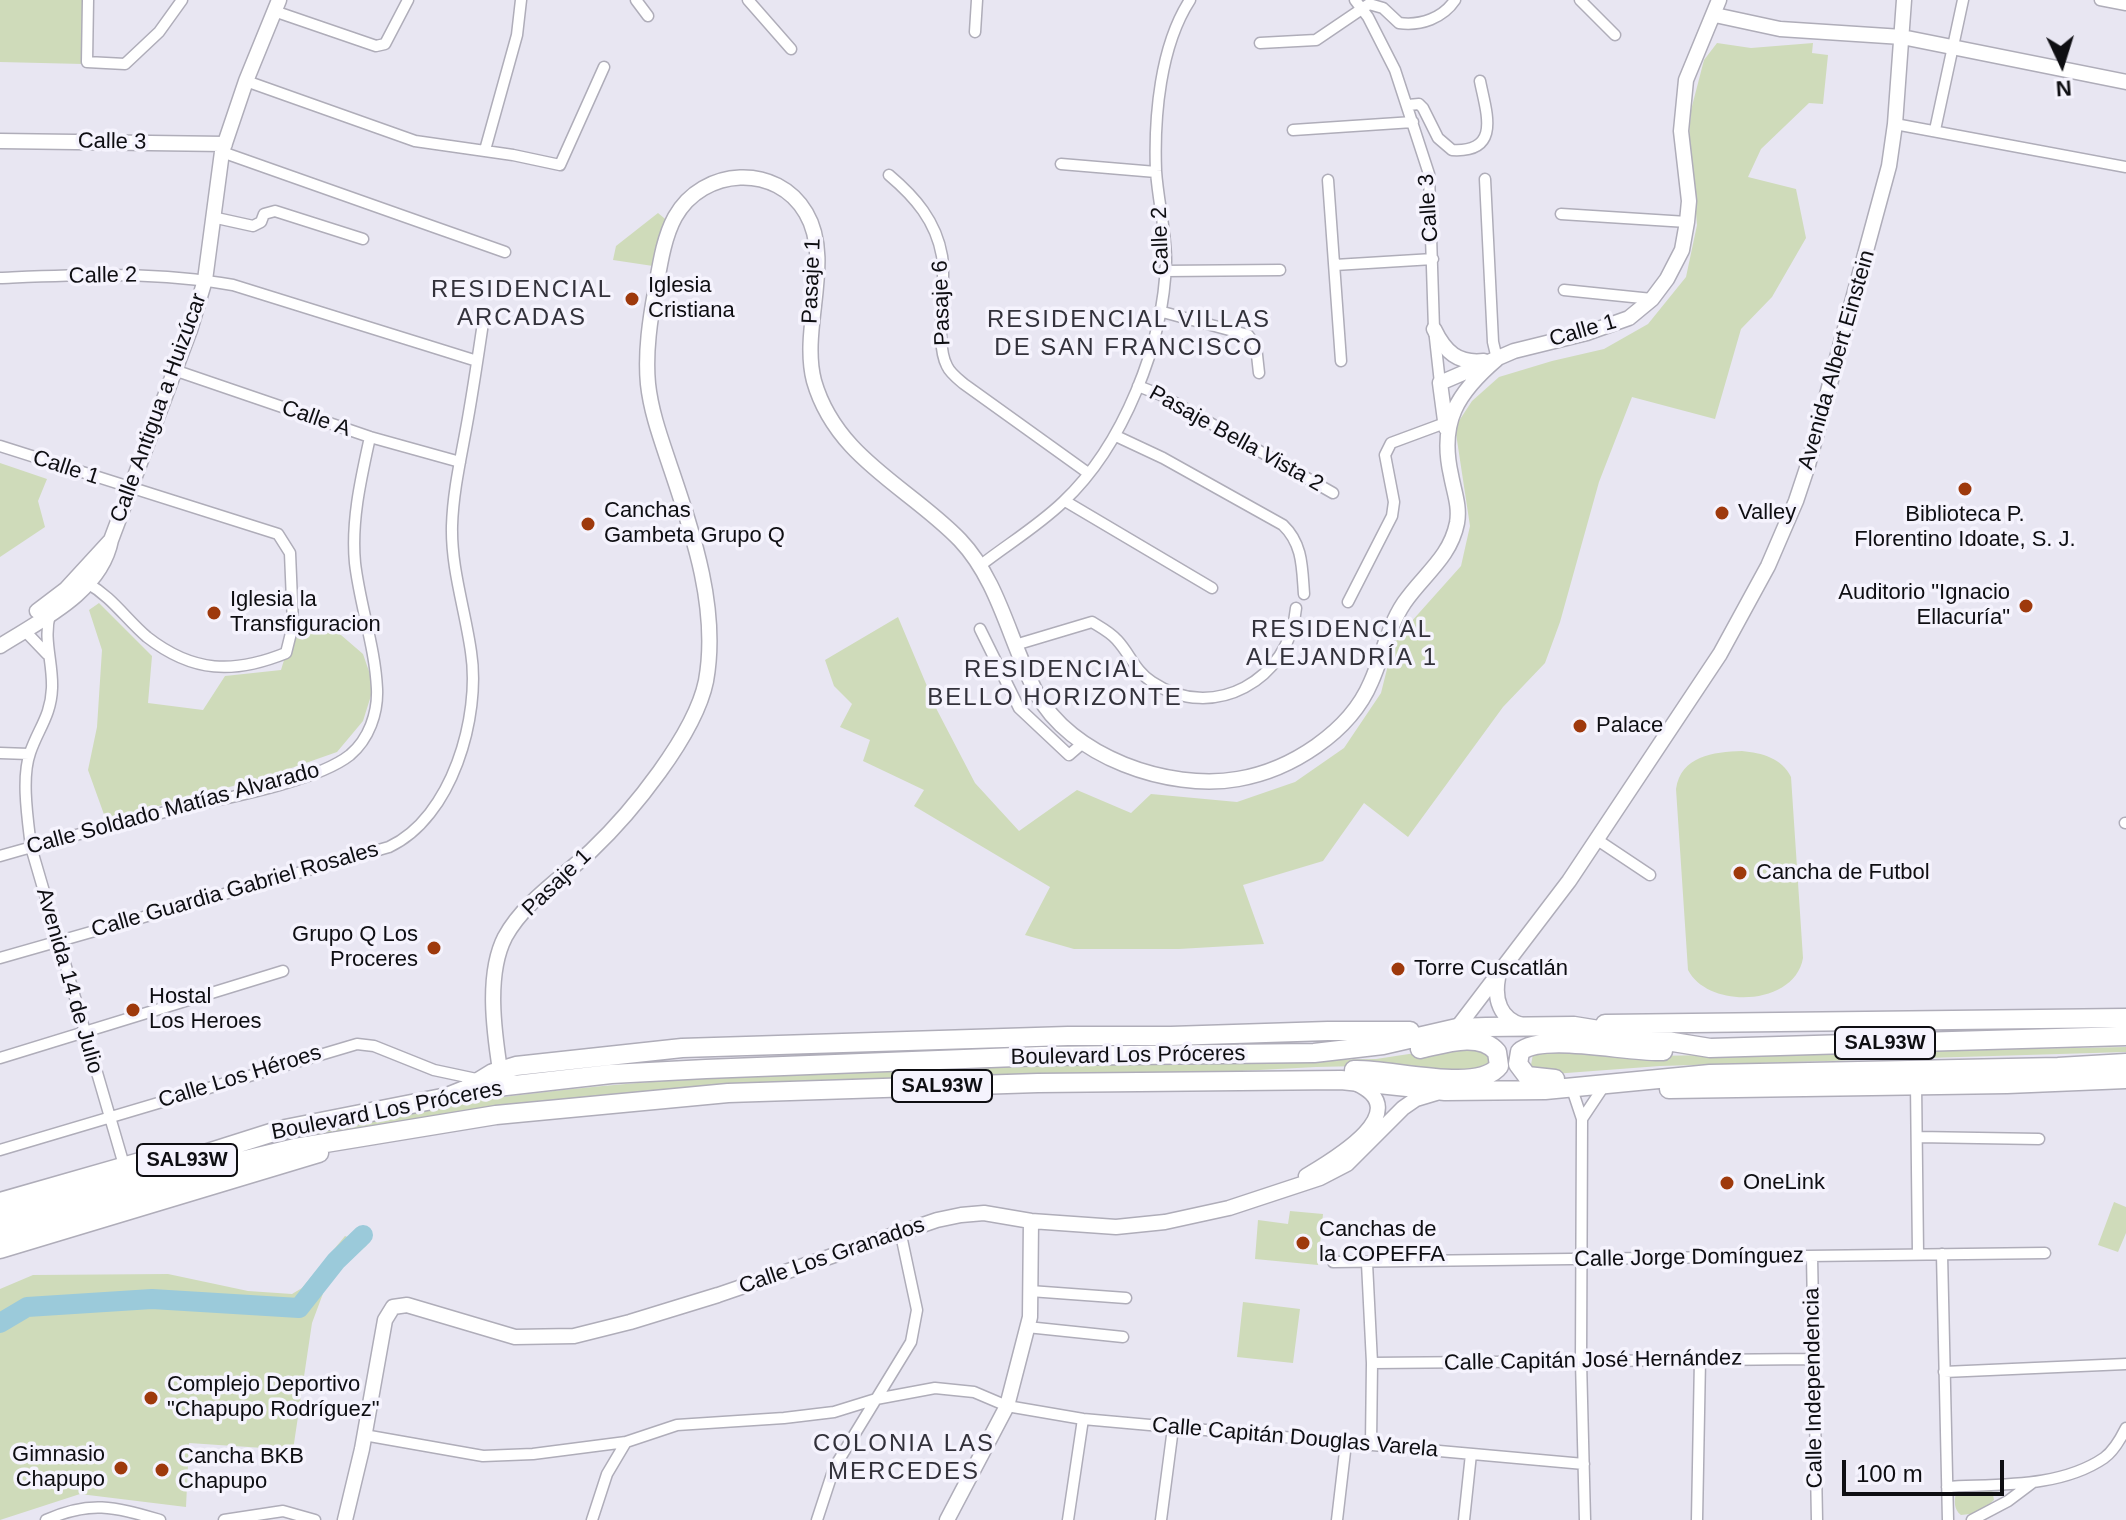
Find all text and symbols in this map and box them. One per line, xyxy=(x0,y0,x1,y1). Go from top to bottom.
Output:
north arrow xyxy=(2022,24,2102,104)
text: N xyxy=(2055,75,2073,101)
street label: Calle 3 xyxy=(78,128,146,156)
street label: Calle 3 xyxy=(1413,173,1445,243)
street label: Calle 2 xyxy=(1147,206,1175,276)
street label: Pasaje 1 xyxy=(797,238,827,324)
street label: Avenida Albert Einstein xyxy=(1793,247,1881,473)
street label: Pasaje 6 xyxy=(927,260,957,346)
street label: Calle 2 xyxy=(69,262,137,290)
place label: Iglesia Cristiana xyxy=(648,273,735,324)
district label: RESIDENCIAL ARCADAS xyxy=(431,276,613,332)
street label: Calle Antigua a Huizúcar xyxy=(105,290,213,526)
marker: Iglesia Cristiana xyxy=(623,290,641,308)
district label: RESIDENCIAL VILLAS DE SAN FRANCISCO xyxy=(987,306,1271,362)
street label: Calle 1 xyxy=(1546,309,1620,353)
street label: Pasaje Bella Vista 2 xyxy=(1144,380,1328,498)
street label: Calle A xyxy=(278,395,354,443)
street label: Calle 1 xyxy=(29,445,103,491)
marker: Biblioteca P. Florentino Idoate, S. J. xyxy=(1956,480,1974,498)
place label: Canchas Gambeta Grupo Q xyxy=(604,498,785,550)
place label: Valley xyxy=(1738,500,1796,526)
place label: Biblioteca P. Florentino Idoate, S. J. xyxy=(1854,502,2076,554)
marker: Valley xyxy=(1713,504,1731,522)
marker: Canchas Gambeta Grupo Q xyxy=(579,515,597,533)
place label: Auditorio "Ignacio Ellacuría" xyxy=(1838,580,2010,632)
place label: Iglesia la Transfiguracion xyxy=(230,587,381,638)
marker: Auditorio "Ignacio Ellacuría" xyxy=(2017,597,2035,615)
marker: Iglesia la Transfiguracion xyxy=(205,604,223,622)
district label: RESIDENCIAL ALEJANDRÍA 1 xyxy=(1246,616,1438,672)
district label: RESIDENCIAL BELLO HORIZONTE xyxy=(927,656,1183,712)
place label: Palace xyxy=(1596,713,1663,739)
marker: Palace xyxy=(1571,717,1589,735)
street label: Calle Soldado Matías Alvarado xyxy=(24,757,322,861)
street label: Calle Guardia Gabriel Rosales xyxy=(89,836,381,944)
street label: Pasaje 1 xyxy=(517,844,597,922)
place label: Cancha de Futbol xyxy=(1756,860,1930,886)
marker: Cancha de Futbol xyxy=(1731,864,1749,882)
street label: Avenida 14 de Julio xyxy=(30,885,108,1077)
place label: Grupo Q Los Proceres xyxy=(292,922,418,974)
marker: Grupo Q Los Proceres xyxy=(425,939,443,957)
place label: Torre Cuscatlán xyxy=(1414,956,1568,982)
marker: Torre Cuscatlán xyxy=(1389,960,1407,978)
place label: Hostal Los Heroes xyxy=(149,984,262,1036)
marker: Hostal Los Heroes xyxy=(124,1001,142,1019)
road number: SAL93W xyxy=(1835,1027,1935,1059)
street label: Calle Los Héroes xyxy=(155,1040,325,1114)
street label: Boulevard Los Próceres xyxy=(1010,1041,1246,1071)
road number: SAL93W xyxy=(892,1070,992,1102)
street label: Boulevard Los Próceres xyxy=(269,1076,505,1146)
road number: SAL93W xyxy=(137,1144,237,1176)
place label: OneLink xyxy=(1743,1170,1825,1196)
marker: OneLink xyxy=(1718,1174,1736,1192)
street label: Calle Los Granados xyxy=(736,1212,928,1300)
place label: Canchas de la COPEFFA xyxy=(1319,1217,1445,1268)
marker: Canchas de la COPEFFA xyxy=(1294,1234,1312,1252)
street label: Calle Jorge Domínguez xyxy=(1574,1243,1804,1273)
street label: Calle Independencia xyxy=(1799,1287,1829,1489)
street label: Calle Capitán José Hernández xyxy=(1444,1345,1742,1377)
place label: Complejo Deportivo "Chapupo Rodríguez" xyxy=(167,1372,380,1424)
marker: Complejo Deportivo "Chapupo Rodríguez" xyxy=(142,1389,160,1407)
street label: Calle Capitán Douglas Varela xyxy=(1151,1412,1439,1464)
district label: COLONIA LAS MERCEDES xyxy=(813,1430,995,1486)
place label: Gimnasio Chapupo xyxy=(12,1442,105,1494)
place label: Cancha BKB Chapupo xyxy=(178,1444,304,1496)
scale bar xyxy=(1846,1444,2008,1494)
marker: Gimnasio Chapupo xyxy=(112,1459,130,1477)
text: 100 m xyxy=(1856,1460,1923,1487)
marker: Cancha BKB Chapupo xyxy=(153,1461,171,1479)

